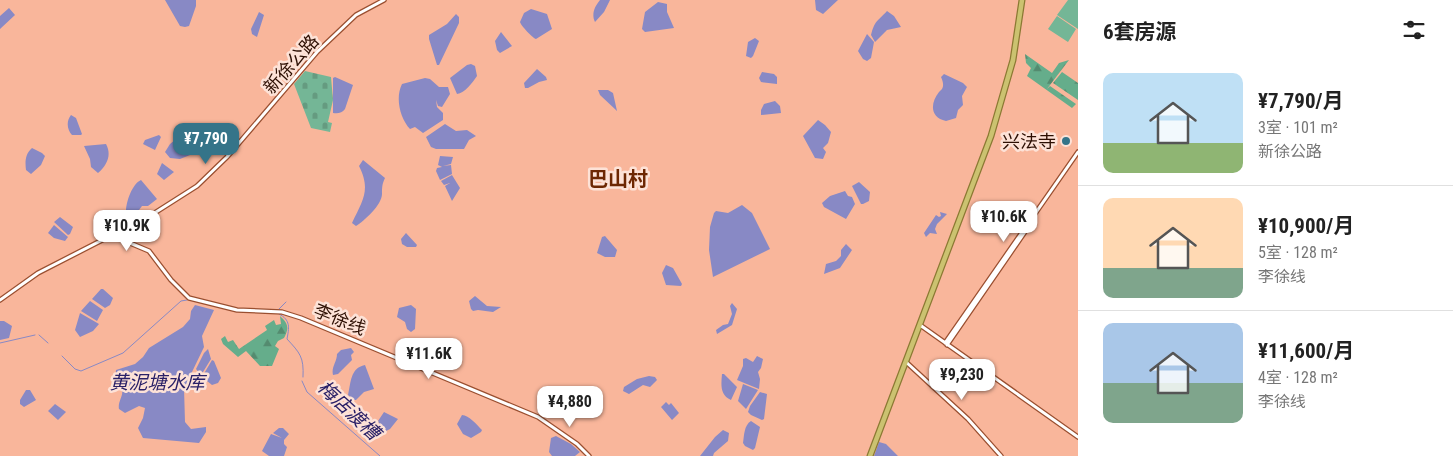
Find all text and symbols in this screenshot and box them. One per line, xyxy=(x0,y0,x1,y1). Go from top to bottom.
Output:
icon: filters xyxy=(1400,16,1428,44)
text: 6套房源 xyxy=(1103,20,1177,44)
street label: 新徐公路 xyxy=(259,30,323,98)
text: ¥7,790/月 xyxy=(1258,89,1344,113)
icon: home xyxy=(1143,93,1203,153)
text: 3室 · 101 m² xyxy=(1258,118,1338,137)
pin: ¥7,790 xyxy=(165,122,247,165)
text: ¥7,790 xyxy=(184,129,228,148)
place label: 兴法寺 xyxy=(1002,131,1056,152)
marker: 兴法寺 xyxy=(1060,135,1072,147)
text: 新徐公路 xyxy=(1258,142,1322,161)
district label: 巴山村 xyxy=(588,167,648,191)
pin: ¥10.6K xyxy=(963,200,1045,243)
text: ¥10.6K xyxy=(981,207,1027,226)
pin: ¥10.9K xyxy=(86,210,168,252)
text: ¥10,900/月 xyxy=(1258,214,1354,238)
text: ¥10.9K xyxy=(104,216,150,235)
icon: home xyxy=(1143,218,1203,278)
text: 5室 · 128 m² xyxy=(1258,243,1338,262)
text: 李徐线 xyxy=(1258,267,1306,286)
street label: 李徐线 xyxy=(311,299,369,339)
pin: ¥11.6K xyxy=(388,338,470,380)
text: ¥11,600/月 xyxy=(1258,339,1354,363)
icon: home xyxy=(1143,343,1203,403)
text: ¥11.6K xyxy=(406,344,452,363)
pin: ¥9,230 xyxy=(921,358,1003,401)
text: ¥9,230 xyxy=(940,365,984,384)
text: 4室 · 128 m² xyxy=(1258,368,1338,387)
water label: 黄泥塘水库 xyxy=(109,371,207,394)
water label: 梅店渡槽 xyxy=(313,376,387,446)
pin: ¥4,880 xyxy=(529,386,611,428)
text: ¥4,880 xyxy=(548,392,592,411)
text: 李徐线 xyxy=(1258,392,1306,411)

